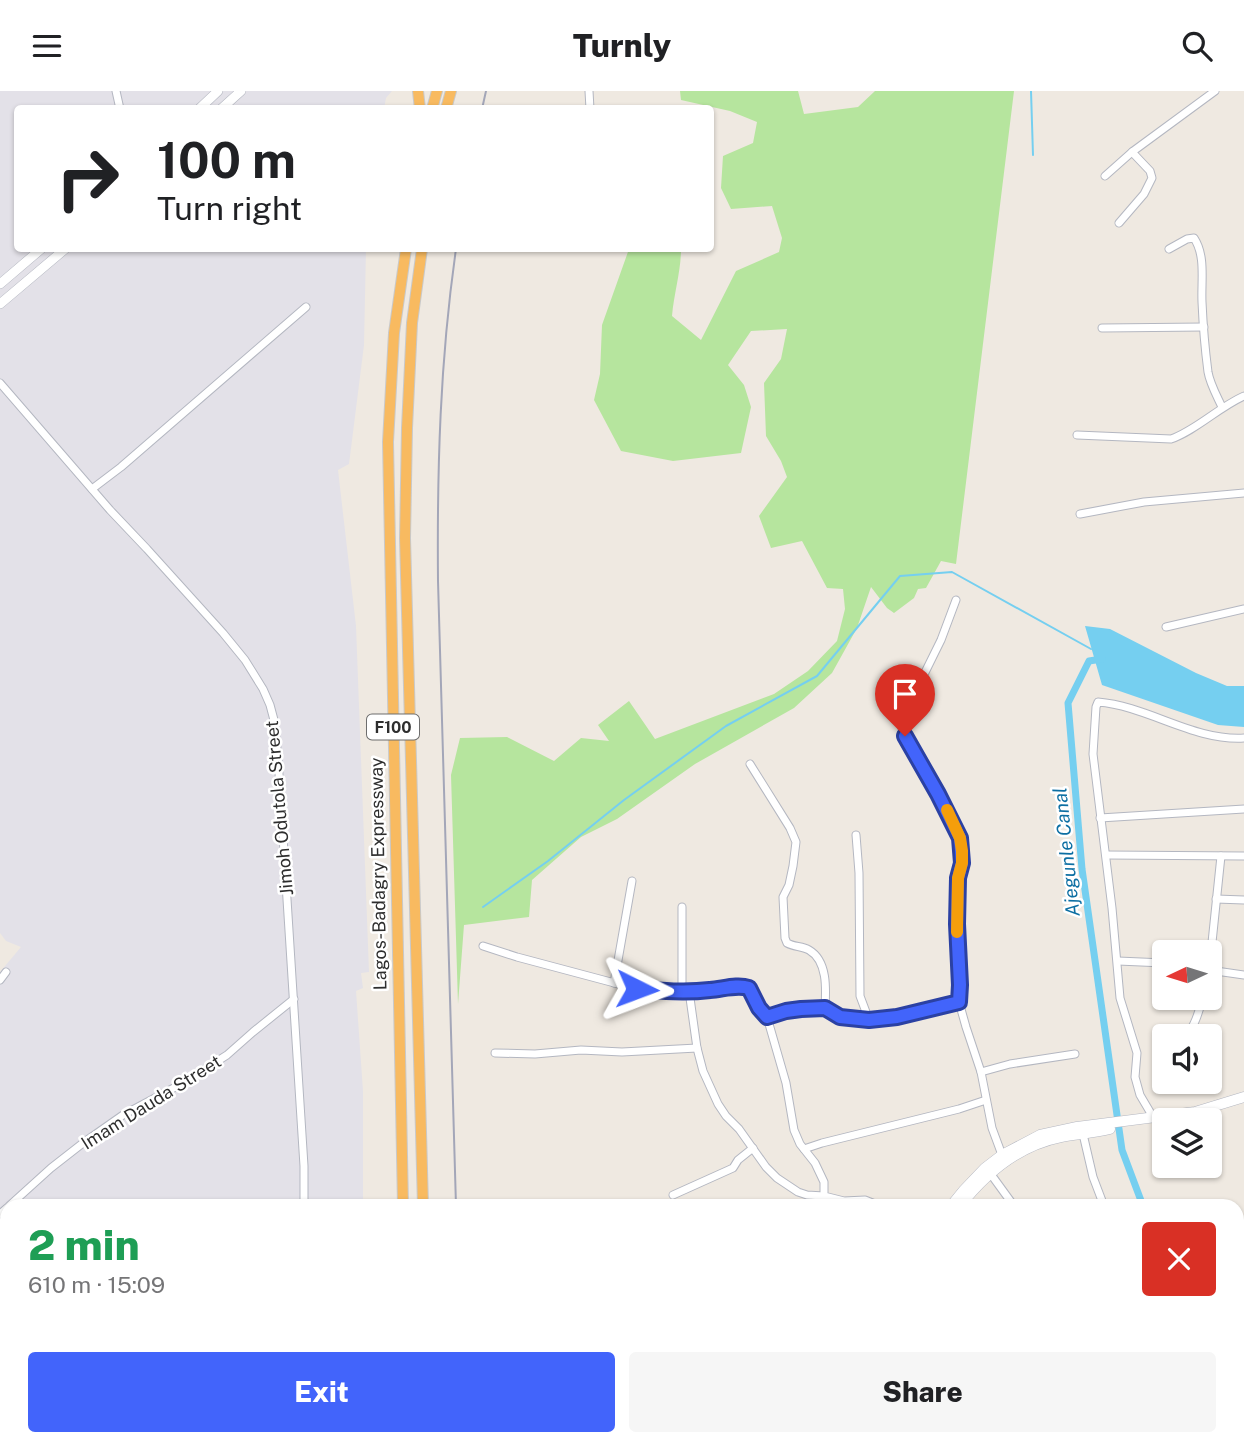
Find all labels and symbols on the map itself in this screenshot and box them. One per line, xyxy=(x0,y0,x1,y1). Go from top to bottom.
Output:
pin xyxy=(875,664,935,736)
road number: F100 xyxy=(367,715,419,740)
street label: Jimoh Odutola Street xyxy=(261,720,297,896)
street label: Lagos-Badagry Expressway xyxy=(365,757,391,991)
water label: Ajegunle Canal xyxy=(1048,786,1084,918)
north arrow xyxy=(1152,940,1222,1010)
position arrow xyxy=(600,952,674,1026)
street label: Imam Dauda Street xyxy=(77,1050,225,1154)

